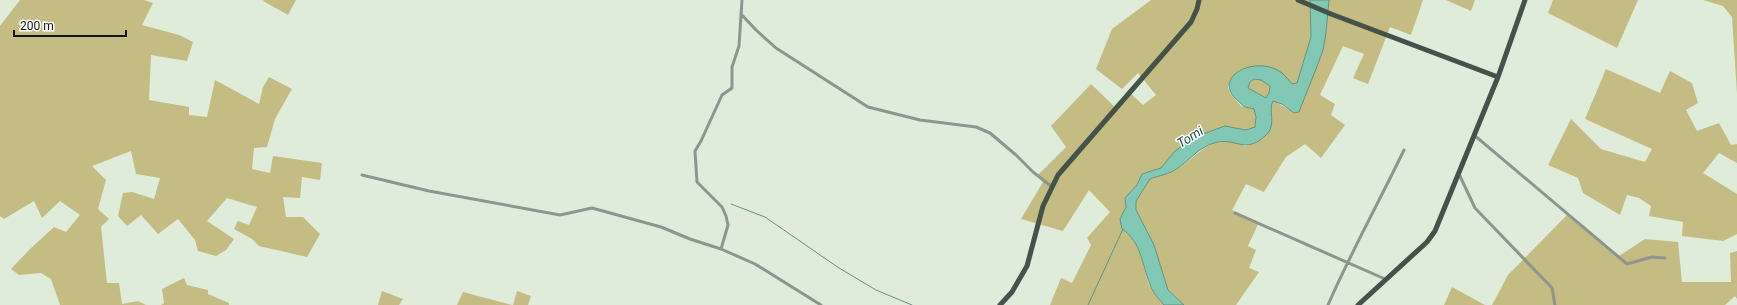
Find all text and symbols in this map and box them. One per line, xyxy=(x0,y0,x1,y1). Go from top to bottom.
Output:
scale bar xyxy=(14,12,126,38)
text: 200 m xyxy=(20,19,54,33)
water label: Tomi xyxy=(1174,123,1207,151)

